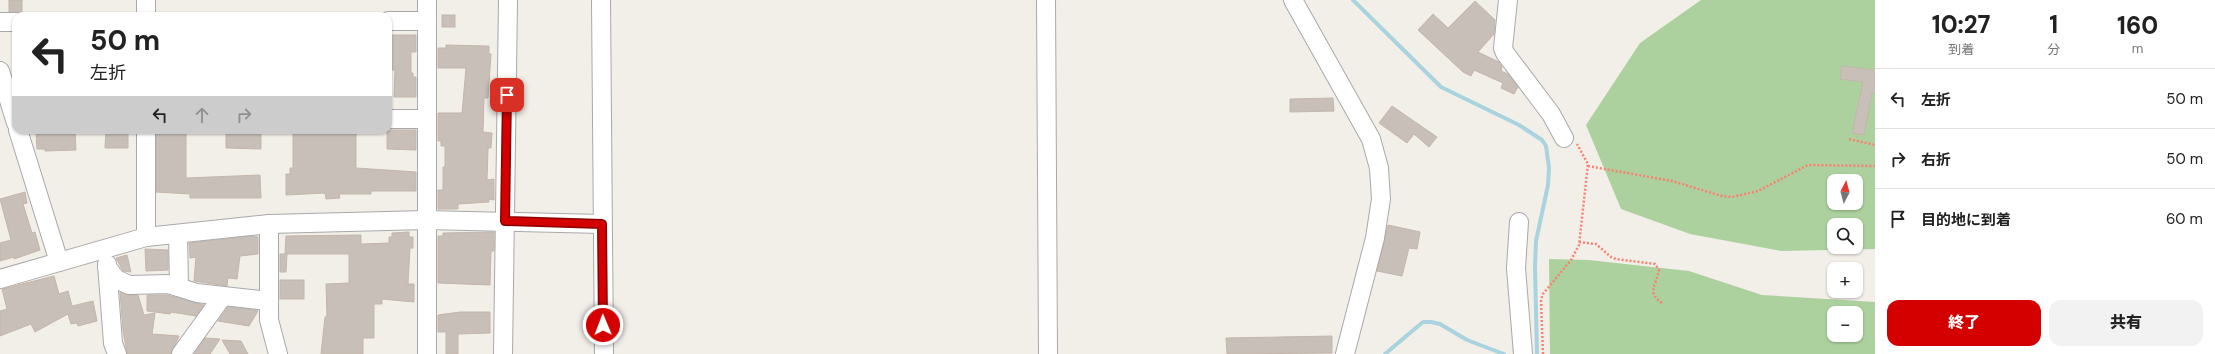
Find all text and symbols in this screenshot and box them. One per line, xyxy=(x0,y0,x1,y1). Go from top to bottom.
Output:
text: 10:27 xyxy=(1932,9,1990,40)
text: 1 xyxy=(2049,9,2058,40)
text: 160 xyxy=(2117,10,2158,41)
text: 50 m xyxy=(90,22,160,59)
icon: left xyxy=(24,28,76,80)
text: m xyxy=(2132,40,2143,57)
text: 到着 xyxy=(1948,41,1974,58)
text: 分 xyxy=(2047,41,2060,58)
text: 左折 xyxy=(90,61,126,85)
pin xyxy=(490,78,524,112)
icon: arrive xyxy=(496,84,518,106)
icon: left xyxy=(1887,88,1909,110)
text: 50 m xyxy=(2166,89,2203,109)
text: 左折 xyxy=(1921,90,1951,110)
icon: left xyxy=(149,104,171,126)
icon: ahead xyxy=(191,104,213,126)
icon: right xyxy=(233,104,255,126)
icon: right xyxy=(1887,148,1909,170)
text: 50 m xyxy=(2166,149,2203,169)
text: 右折 xyxy=(1921,150,1951,170)
north arrow xyxy=(1827,174,1863,210)
map controls xyxy=(1827,174,1863,342)
icon: arrive xyxy=(1887,208,1909,230)
text: 60 m xyxy=(2166,209,2203,229)
text: 目的地に到着 xyxy=(1921,210,2011,230)
button: search xyxy=(1827,218,1863,254)
button: + xyxy=(1827,262,1863,298)
button: 終了 xyxy=(1887,300,2041,346)
button: 共有 xyxy=(2049,300,2203,346)
position arrow xyxy=(582,304,624,346)
button: − xyxy=(1827,306,1863,342)

